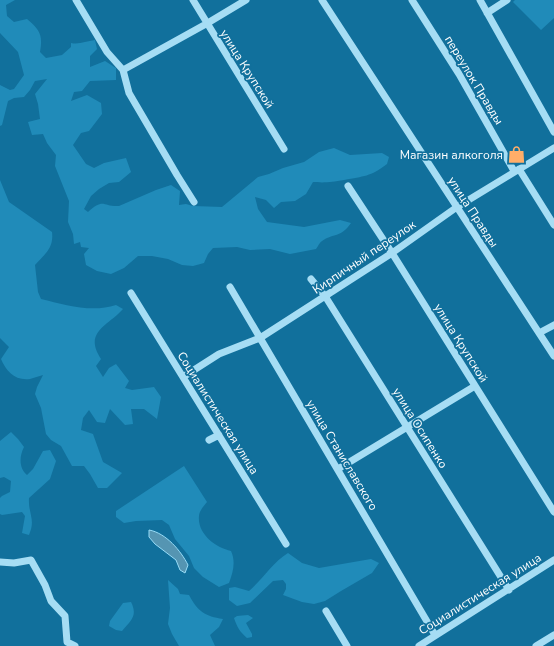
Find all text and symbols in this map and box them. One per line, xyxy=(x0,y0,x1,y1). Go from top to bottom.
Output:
street label: улица Крупской xyxy=(216,26,278,112)
street label: переулок Правды xyxy=(441,32,507,128)
shop icon: Магазин алкоголя xyxy=(506,145,526,165)
place label: Магазин алкоголя xyxy=(400,147,503,163)
street label: улица Правды xyxy=(444,173,502,251)
street label: Кирпичный переулок xyxy=(309,216,419,298)
street label: улица Крупской xyxy=(430,300,492,386)
street label: Социалистическая улица xyxy=(174,349,262,477)
street label: улица Осипенко xyxy=(389,385,451,471)
street label: улица Станиславского xyxy=(302,397,382,514)
street label: Социалистическая улица xyxy=(416,550,544,638)

